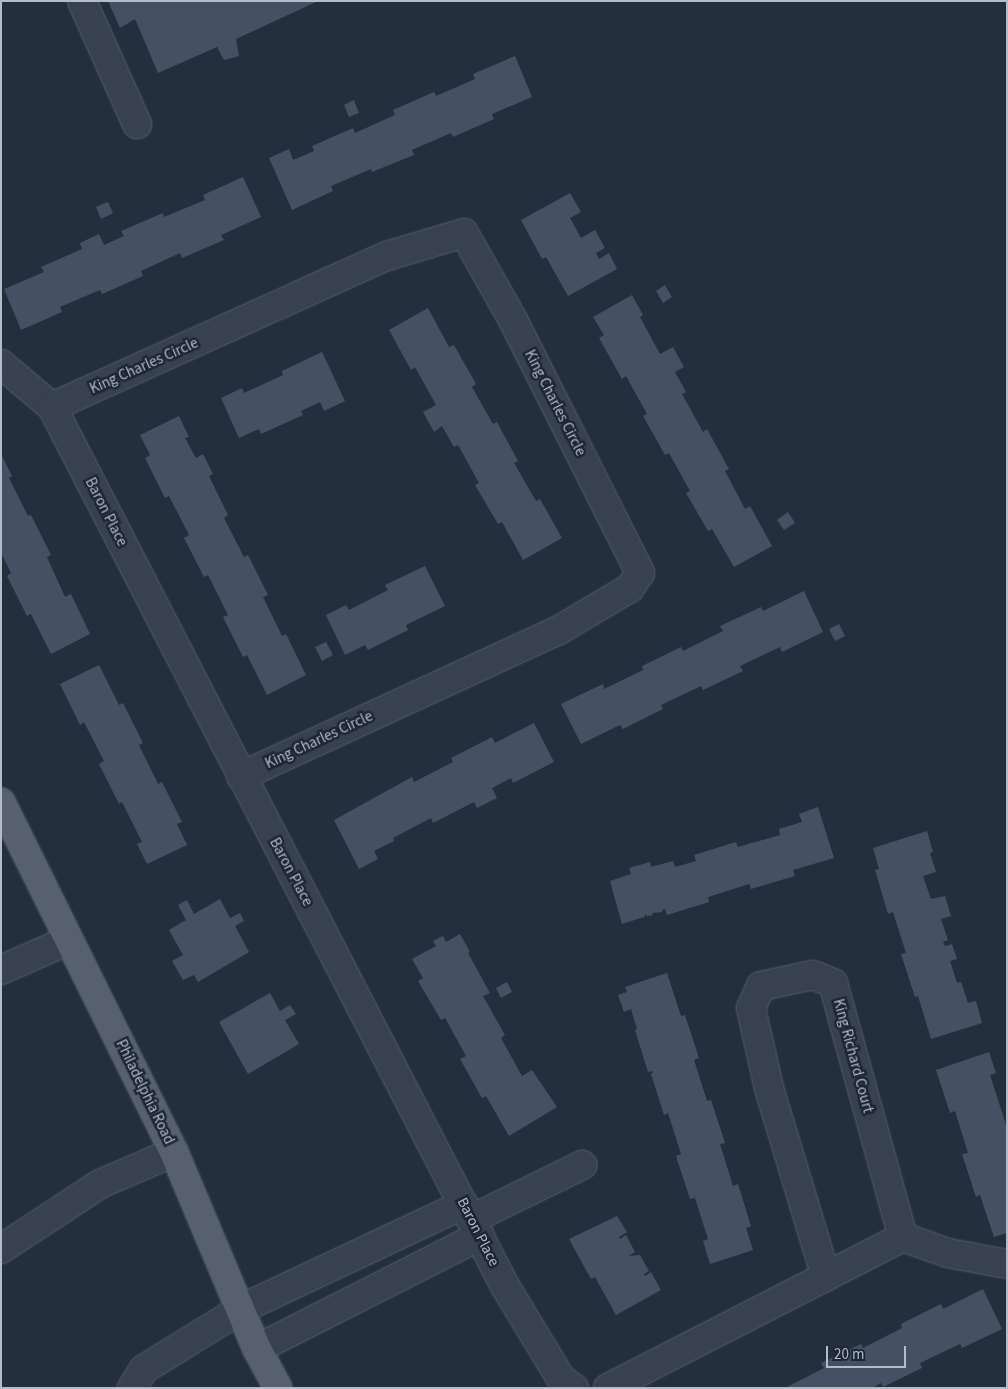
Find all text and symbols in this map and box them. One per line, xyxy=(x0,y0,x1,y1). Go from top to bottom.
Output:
street label: King Charles Circle xyxy=(87,334,201,398)
street label: King Charles Circle xyxy=(521,347,589,459)
street label: Baron Place xyxy=(81,475,131,549)
street label: King Charles Circle xyxy=(262,707,376,773)
street label: Baron Place xyxy=(266,835,316,909)
street label: King Richard Court xyxy=(829,997,877,1115)
street label: Philadelphia Road xyxy=(112,1037,178,1147)
street label: Baron Place xyxy=(453,1195,503,1269)
scale bar xyxy=(828,1336,908,1368)
text: 20 m xyxy=(834,1344,864,1365)

